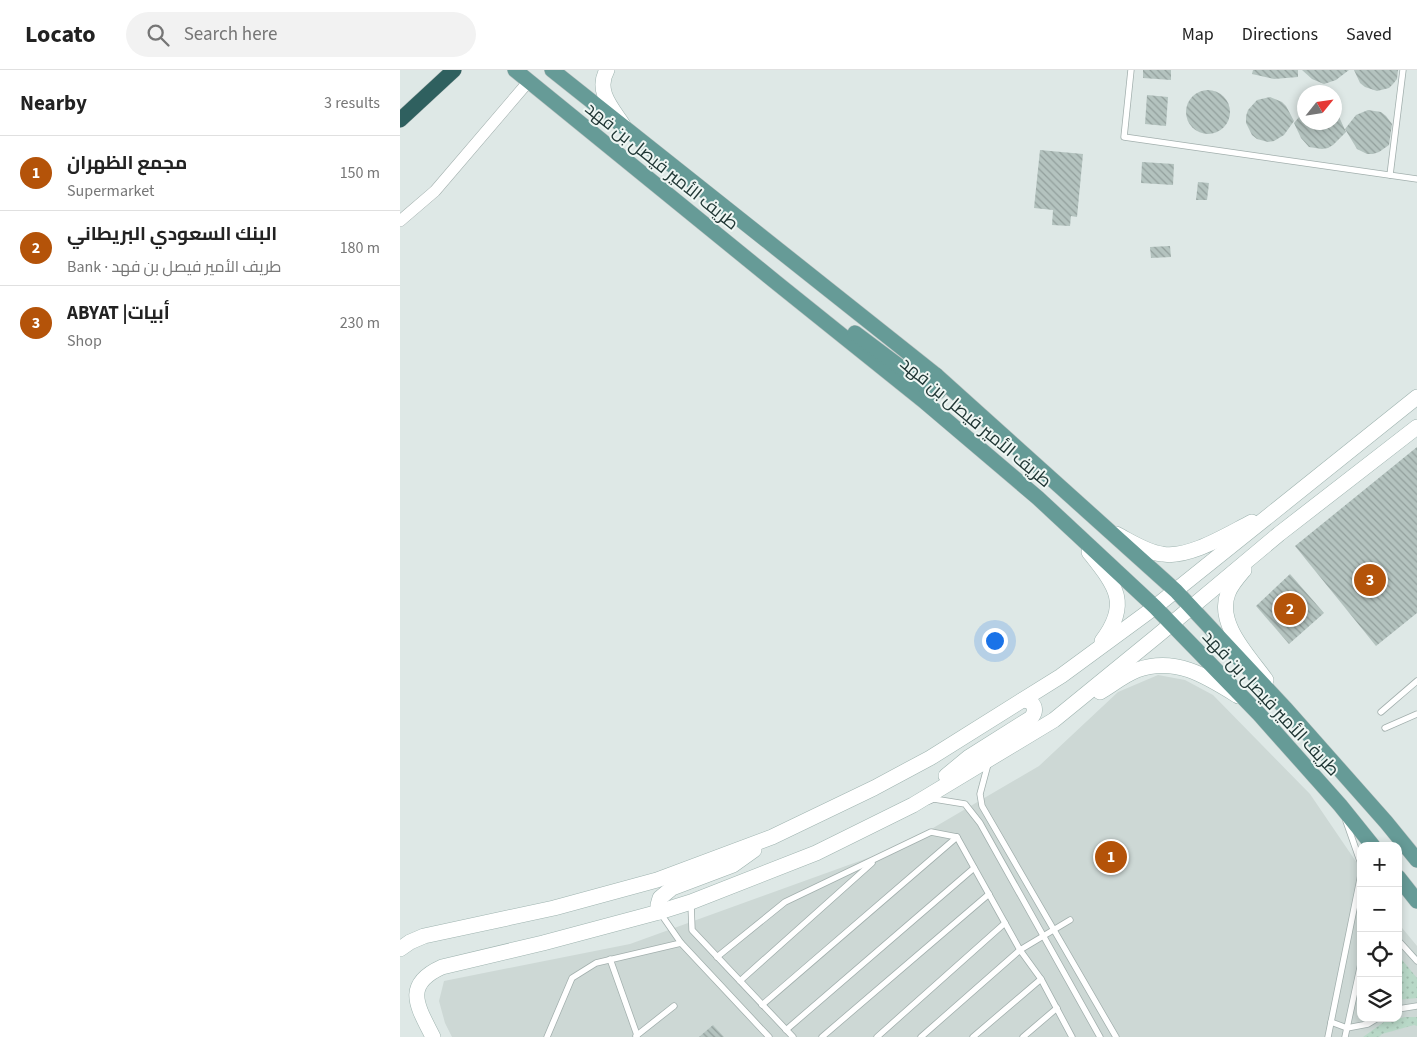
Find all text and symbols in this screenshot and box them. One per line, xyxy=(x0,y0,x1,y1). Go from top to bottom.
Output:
search box xyxy=(126,12,476,57)
text: Locato xyxy=(25,17,96,52)
icon: search xyxy=(144,21,172,49)
text: Search here xyxy=(184,21,277,48)
text: Map xyxy=(1182,22,1214,47)
text: Directions xyxy=(1242,22,1318,47)
text: Saved xyxy=(1346,22,1392,47)
north arrow xyxy=(1297,85,1342,130)
text: Nearby xyxy=(20,88,87,118)
text: 3 results xyxy=(324,92,380,114)
street label: طريف الأمير فيصل بن فهد xyxy=(580,97,744,236)
text: مجمع الظهران xyxy=(67,150,187,177)
text: 1 xyxy=(32,162,40,184)
text: 150 m xyxy=(340,162,380,184)
text: Supermarket xyxy=(67,180,154,202)
text: البنك السعودي البريطاني xyxy=(67,221,277,248)
text: 2 xyxy=(32,237,40,259)
text: 180 m xyxy=(340,237,380,259)
text: Bank · طريف الأمير فيصل بن فهد xyxy=(67,256,281,278)
text: ABYAT |أبيات xyxy=(67,300,170,327)
text: 3 xyxy=(32,312,40,334)
text: 230 m xyxy=(340,312,380,334)
text: Shop xyxy=(67,330,102,352)
street label: طريف الأمير فيصل بن فهد xyxy=(894,351,1057,493)
pin: 3 xyxy=(1354,561,1386,599)
pin: 2 xyxy=(1274,590,1306,628)
street label: طريف الأمير فيصل بن فهد xyxy=(1196,625,1345,782)
your location xyxy=(982,628,1008,654)
pin: 1 xyxy=(1095,838,1127,876)
map controls xyxy=(1357,842,1402,1022)
button: + xyxy=(1357,842,1402,887)
button: − xyxy=(1357,887,1402,932)
button: locate xyxy=(1357,932,1402,977)
button: layers xyxy=(1357,977,1402,1022)

